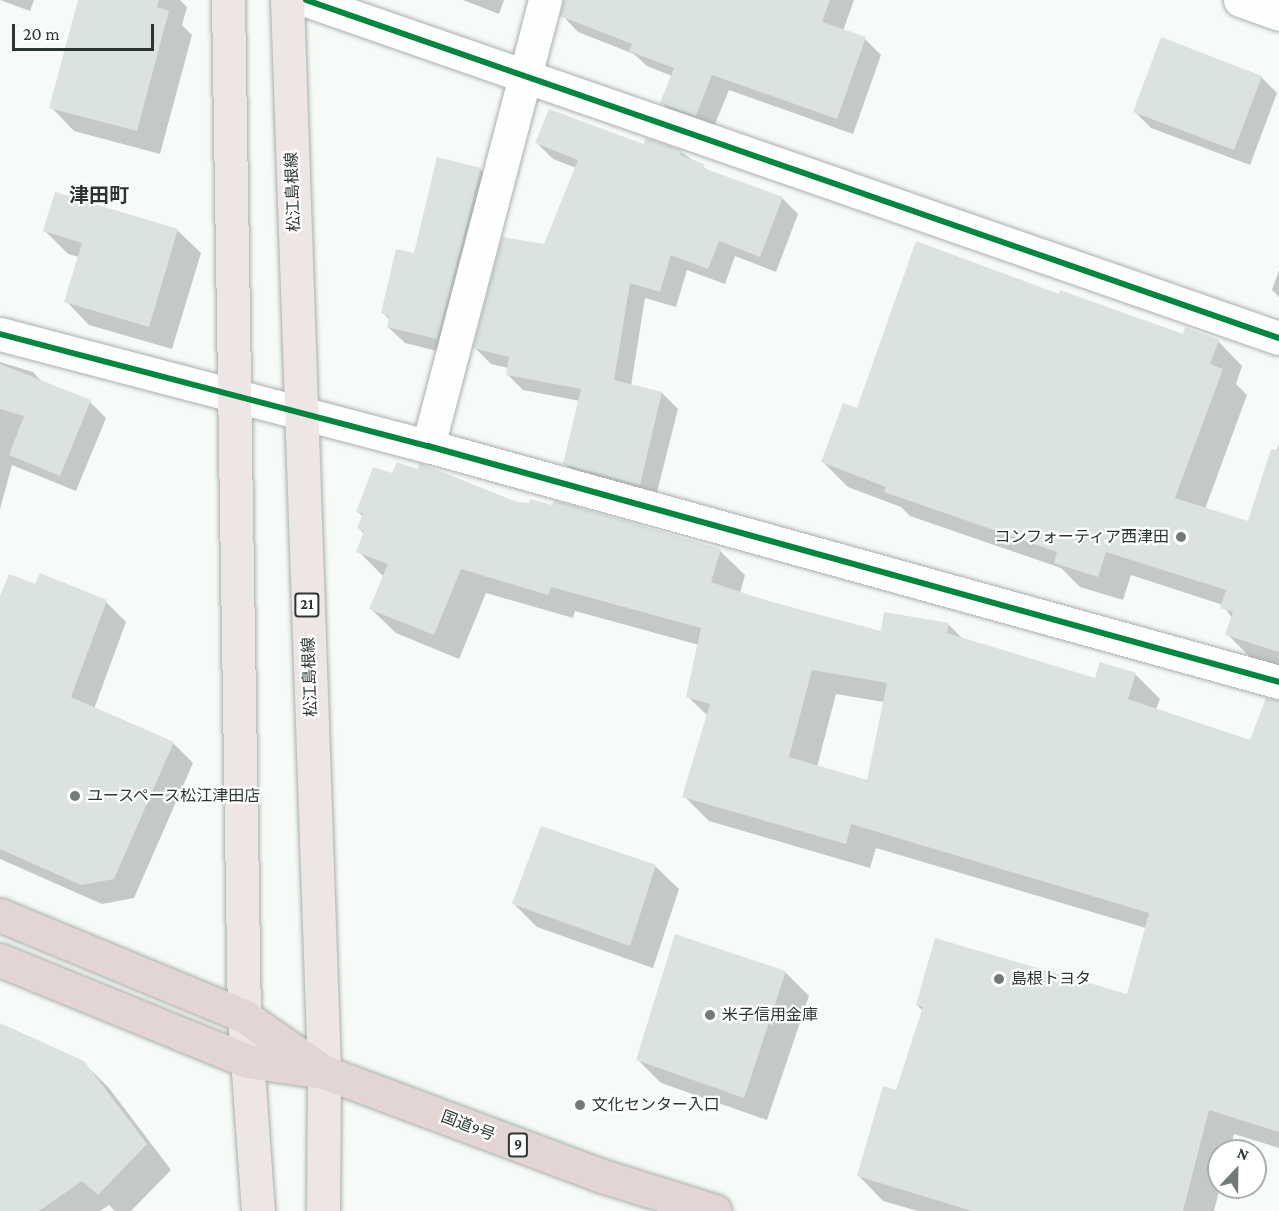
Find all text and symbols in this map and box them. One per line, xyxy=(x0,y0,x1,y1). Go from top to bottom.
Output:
scale bar xyxy=(15,12,158,50)
text: 20 m xyxy=(23,24,60,44)
street label: 松江島根線 xyxy=(282,152,304,232)
district label: 津田町 xyxy=(69,183,129,207)
place label: コンフォーティア西津田 xyxy=(993,527,1169,547)
marker: コンフォーティア西津田 xyxy=(1174,530,1188,544)
road number: 21 xyxy=(294,593,320,617)
street label: 松江島根線 xyxy=(299,637,321,717)
place label: ユースペース松江津田店 xyxy=(87,786,263,806)
marker: ユースペース松江津田店 xyxy=(68,789,82,803)
place label: 島根トヨタ xyxy=(1011,969,1091,989)
marker: 島根トヨタ xyxy=(992,972,1006,986)
place label: 米子信用金庫 xyxy=(722,1005,818,1025)
marker: 米子信用金庫 xyxy=(703,1008,717,1022)
place label: 文化センター入口 xyxy=(592,1095,720,1115)
marker: 文化センター入口 xyxy=(573,1098,587,1112)
street label: 国道9号 xyxy=(438,1107,498,1145)
road number: 9 xyxy=(508,1133,528,1157)
north arrow xyxy=(1207,1139,1267,1199)
text: N xyxy=(1235,1144,1251,1164)

